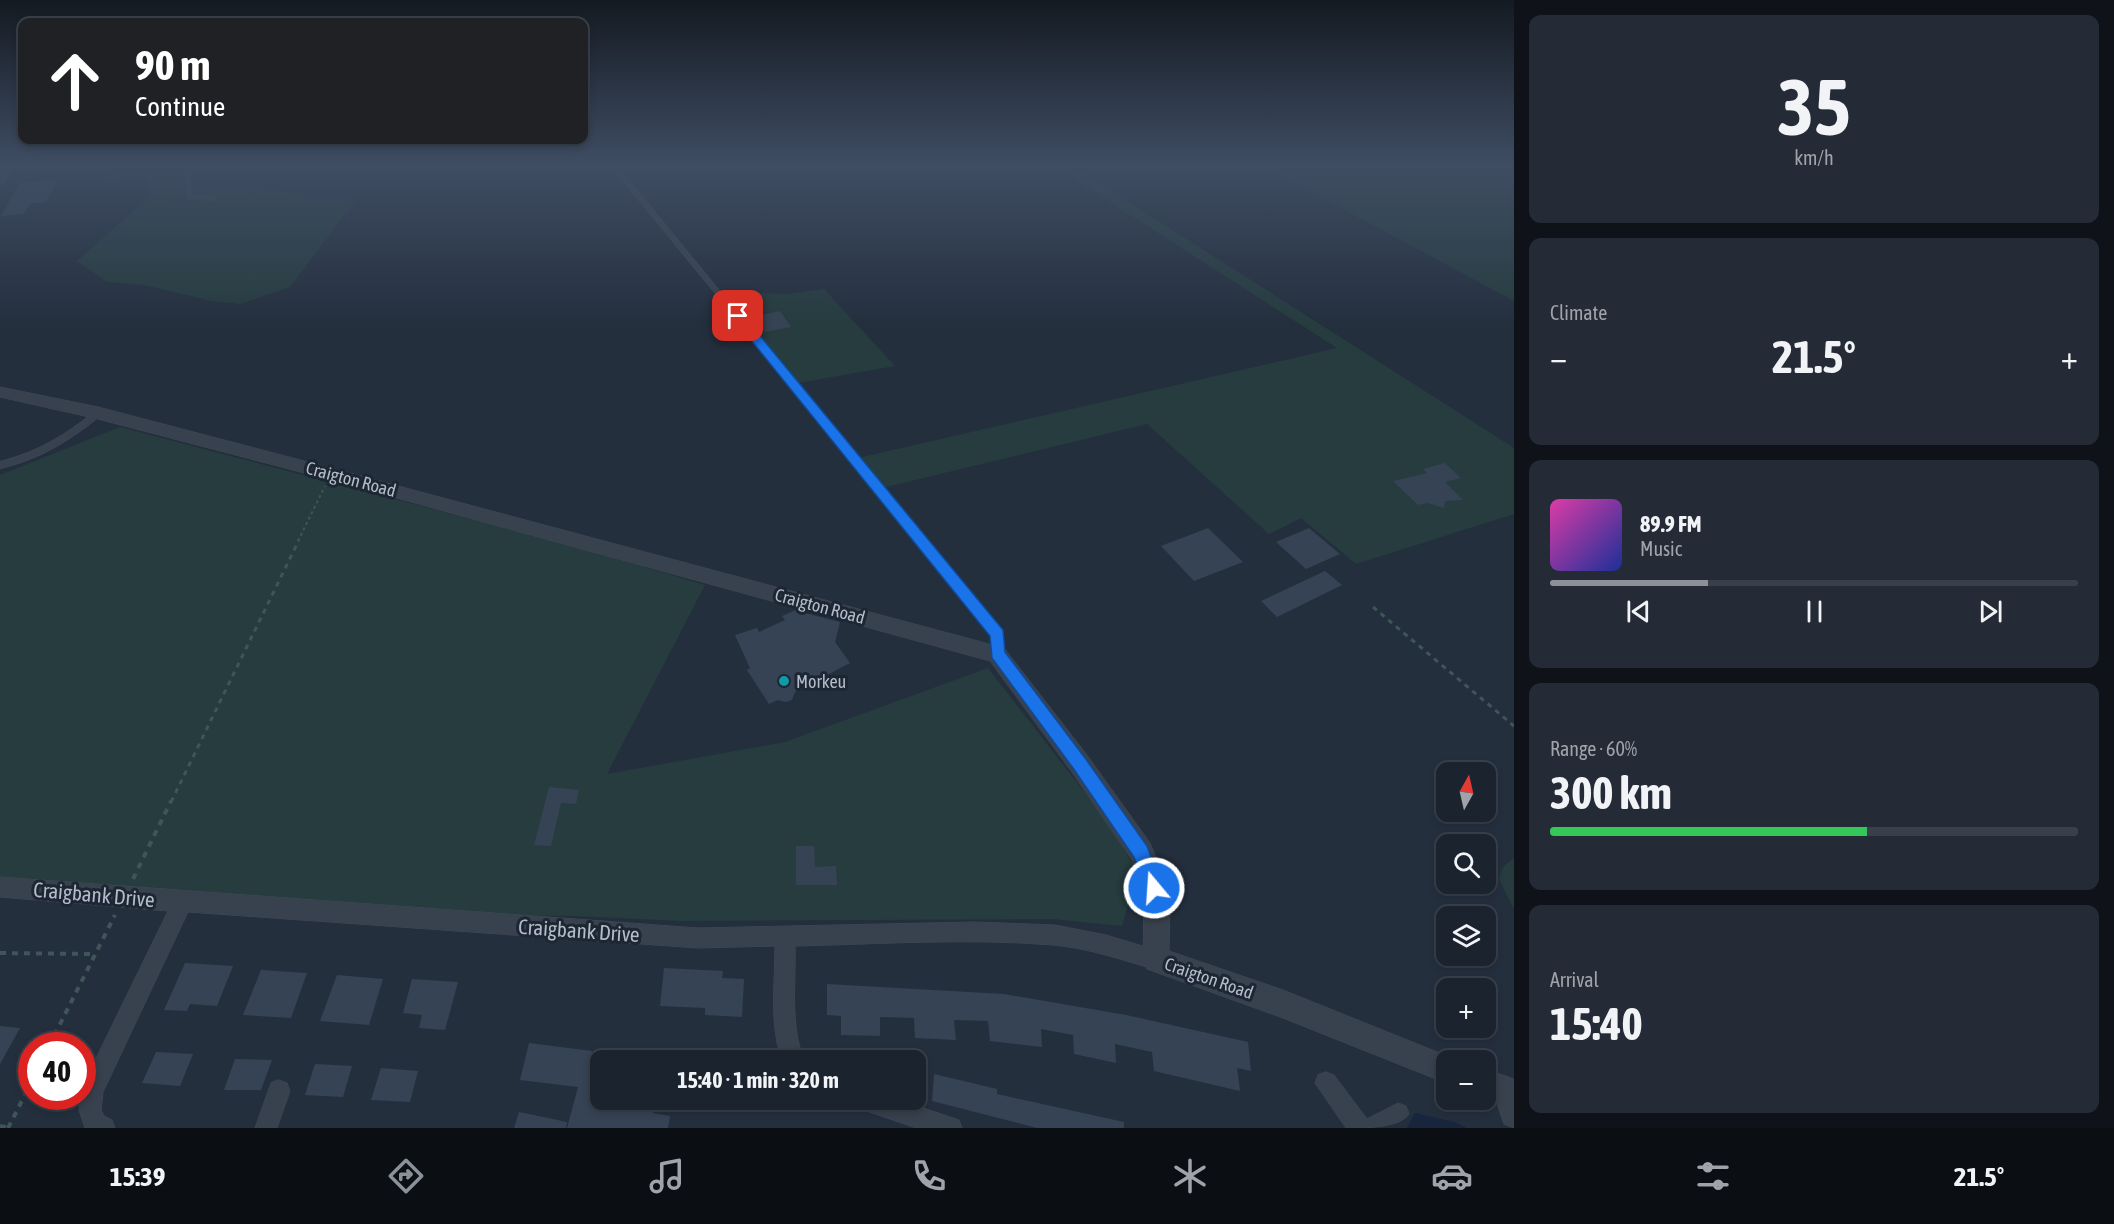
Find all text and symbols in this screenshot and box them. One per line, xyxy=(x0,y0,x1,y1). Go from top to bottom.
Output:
text: 90 m xyxy=(135,41,210,89)
icon: ahead xyxy=(36,42,114,120)
text: 35 xyxy=(1777,62,1851,152)
text: Continue xyxy=(135,91,225,122)
text: km/h xyxy=(1794,146,1834,169)
pin xyxy=(712,290,763,341)
icon: arrive xyxy=(721,299,754,332)
text: Climate xyxy=(1550,301,1607,324)
text: 21.5° xyxy=(1772,331,1856,383)
text: − xyxy=(1550,338,1567,376)
text: + xyxy=(2061,338,2078,376)
street label: Craigton Road xyxy=(304,457,398,501)
text: 89.9 FM xyxy=(1640,511,1702,537)
text: Music xyxy=(1640,537,1682,560)
street label: Craigton Road xyxy=(773,584,867,628)
icon: previous xyxy=(1622,595,1655,628)
icon: pause xyxy=(1798,595,1831,628)
icon: next xyxy=(1974,595,2007,628)
place label: Morkeu xyxy=(796,671,846,692)
marker: Morkeu xyxy=(777,674,791,688)
text: Range · 60% xyxy=(1550,737,1637,760)
north arrow xyxy=(1436,762,1496,822)
map controls xyxy=(1436,762,1496,1110)
text: 300 km xyxy=(1550,767,1672,819)
button: search xyxy=(1436,834,1496,894)
position arrow xyxy=(1122,856,1186,920)
street label: Craigbank Drive xyxy=(32,877,156,911)
button: layers xyxy=(1436,906,1496,966)
street label: Craigbank Drive xyxy=(517,914,641,946)
street label: Craigton Road xyxy=(1162,953,1256,1003)
text: Arrival xyxy=(1550,968,1599,991)
button: + xyxy=(1436,978,1496,1038)
text: 15:40 xyxy=(1550,998,1643,1050)
speed limit sign: 40 xyxy=(18,1032,96,1110)
button: − xyxy=(1436,1050,1496,1110)
text: 15:40 · 1 min · 320 m xyxy=(677,1067,839,1093)
icon: directions xyxy=(385,1155,427,1197)
icon: music xyxy=(646,1155,688,1197)
icon: phone xyxy=(908,1155,950,1197)
icon: climate xyxy=(1169,1155,1211,1197)
icon: car xyxy=(1431,1155,1473,1197)
icon: filters xyxy=(1692,1155,1734,1197)
text: 15:39 xyxy=(110,1161,165,1192)
text: 21.5° xyxy=(1954,1161,2004,1192)

